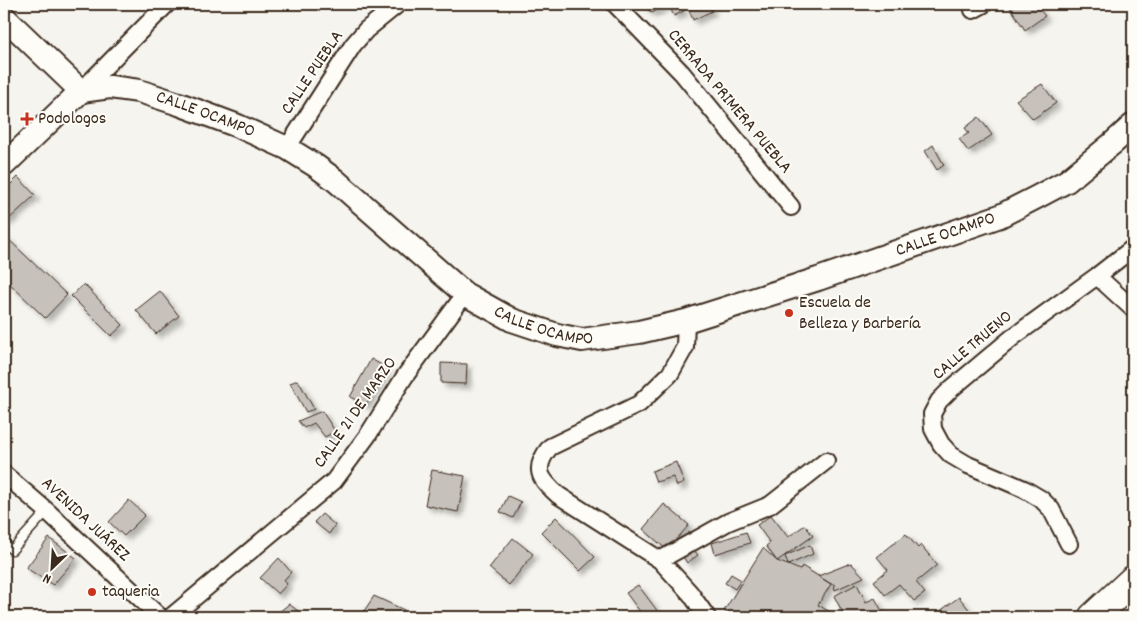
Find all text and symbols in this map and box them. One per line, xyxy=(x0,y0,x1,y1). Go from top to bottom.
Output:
street label: CERRADA PRIMERA PUEBLA xyxy=(661,24,797,180)
street label: CALLE PUEBLA xyxy=(276,26,350,120)
street label: CALLE OCAMPO xyxy=(153,85,259,145)
place label: Podologos xyxy=(38,107,106,132)
marker: Podologos xyxy=(20,112,34,126)
street label: CALLE OCAMPO xyxy=(892,206,999,264)
place label: Escuela de Belleza y Barbería xyxy=(799,291,921,337)
street label: CALLE OCAMPO xyxy=(489,300,595,352)
street label: CALLE TRUENO xyxy=(928,305,1018,387)
marker: Escuela de Belleza y Barbería xyxy=(783,307,795,319)
street label: CALLE 21 DE MARZO xyxy=(308,352,404,474)
street label: AVENIDA JUÁREZ xyxy=(35,472,135,568)
north arrow xyxy=(28,544,78,594)
text: N xyxy=(40,567,55,588)
place label: taqueria xyxy=(102,580,160,605)
marker: taqueria xyxy=(86,586,98,598)

